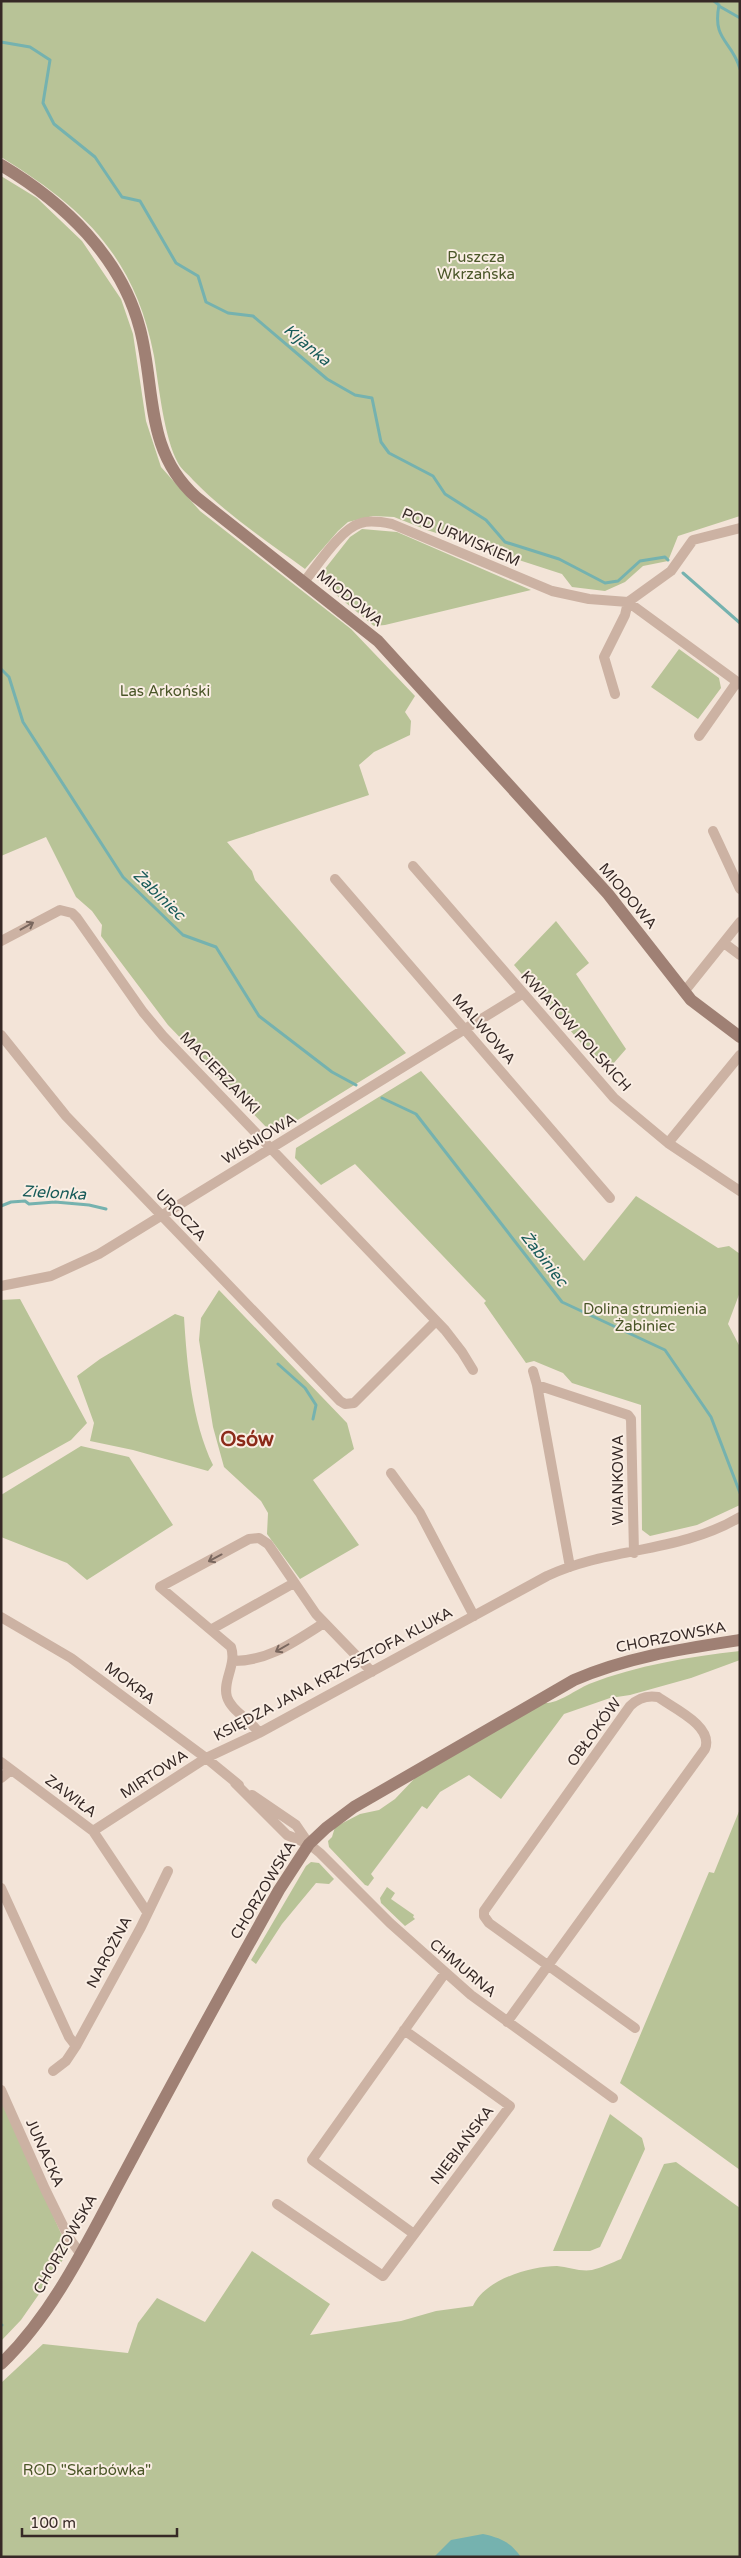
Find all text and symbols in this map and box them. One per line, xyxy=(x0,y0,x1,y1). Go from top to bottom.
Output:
park label: Puszcza Wkrzańska xyxy=(437,248,515,283)
water label: Kijanka xyxy=(279,320,335,371)
street label: POD URWISKIEM xyxy=(399,504,523,570)
street label: MIODOWA xyxy=(313,566,387,630)
park label: Las Arkoński xyxy=(120,682,210,700)
street label: MIODOWA xyxy=(595,859,661,933)
water label: Żabiniec xyxy=(129,865,190,926)
one-way arrow xyxy=(20,921,35,931)
street label: KWIATÓW POLSKICH xyxy=(517,967,635,1095)
street label: MALWOWA xyxy=(449,990,519,1068)
street label: MACIERZANKI xyxy=(176,1028,264,1118)
street label: WIŚNIOWA xyxy=(219,1110,299,1168)
water label: Zielonka xyxy=(21,1181,88,1205)
street label: UROCZA xyxy=(152,1185,210,1245)
water label: Żabiniec xyxy=(516,1227,573,1292)
park label: Dolina strumienia Żabiniec xyxy=(583,1300,707,1335)
district label: Osów xyxy=(220,1428,274,1452)
street label: WIANKOWA xyxy=(609,1435,627,1525)
one-way arrow xyxy=(208,1553,223,1563)
street label: KSIĘDZA JANA KRZYSZTOFA KLUKA xyxy=(210,1603,456,1745)
street label: CHORZOWSKA xyxy=(614,1618,728,1656)
one-way arrow xyxy=(276,1644,290,1654)
street label: MOKRA xyxy=(101,1658,159,1708)
street label: OBŁOKÓW xyxy=(563,1694,625,1770)
street label: MIRTOWA xyxy=(117,1746,191,1802)
street label: ZAWIŁA xyxy=(42,1771,100,1821)
street label: CHORZOWSKA xyxy=(227,1837,299,1943)
street label: NAROŻNA xyxy=(83,1913,135,1991)
street label: CHMURNA xyxy=(426,1935,500,2001)
street label: NIEBIAŃSKA xyxy=(427,2102,497,2188)
street label: JUNACKA xyxy=(22,2116,68,2190)
street label: CHORZOWSKA xyxy=(29,2191,101,2297)
park label: ROD "Skarbówka" xyxy=(23,2461,151,2479)
scale bar xyxy=(22,2506,178,2538)
text: 100 m xyxy=(30,2514,76,2532)

